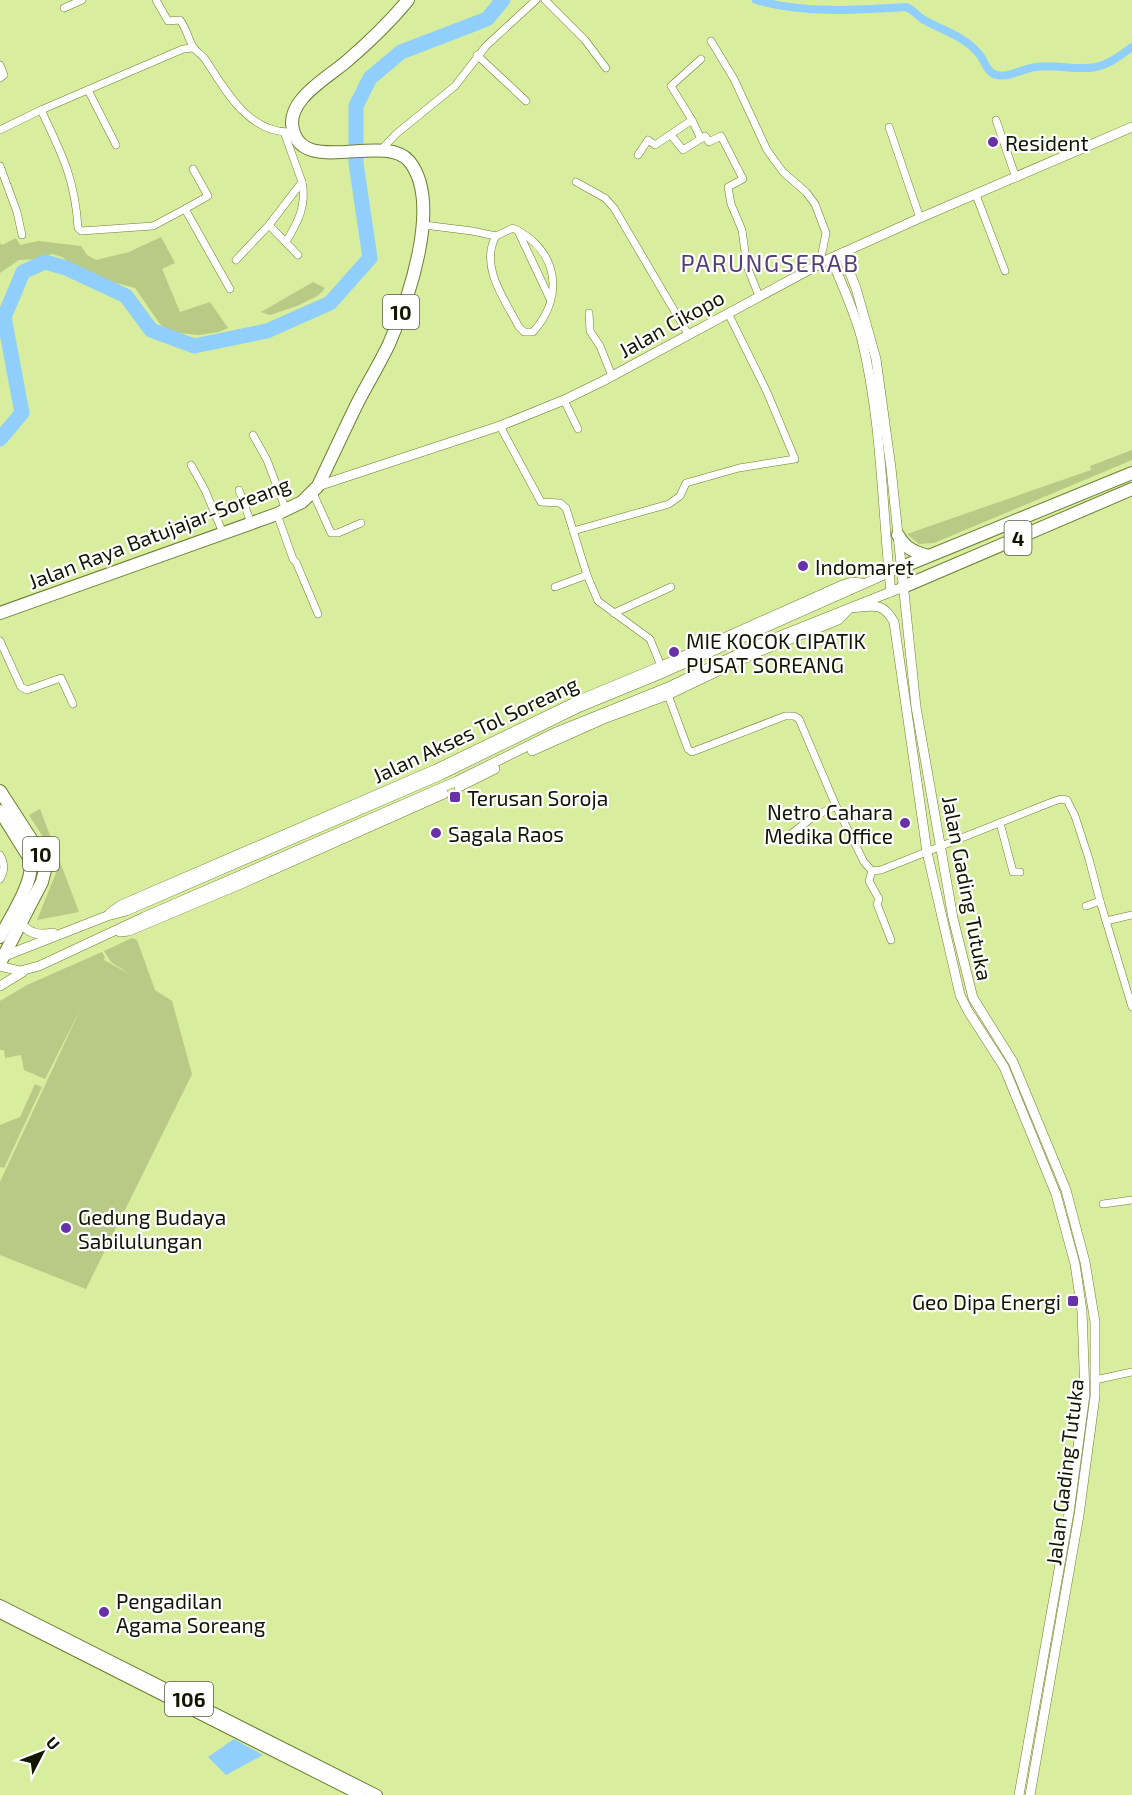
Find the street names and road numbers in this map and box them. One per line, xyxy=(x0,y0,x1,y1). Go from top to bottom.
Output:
street label: Jalan Cikopo xyxy=(614,284,728,362)
road number: 10 xyxy=(383,295,419,329)
street label: Jalan Raya Batujajar-Soreang xyxy=(25,470,294,594)
road number: 4 xyxy=(1004,521,1032,555)
street label: Jalan Akses Tol Soreang xyxy=(368,670,582,788)
street label: Jalan Gading Tutuka xyxy=(938,793,998,983)
road number: 10 xyxy=(23,837,59,871)
street label: Jalan Gading Tutuka xyxy=(1040,1377,1088,1567)
road number: 106 xyxy=(165,1682,213,1716)

